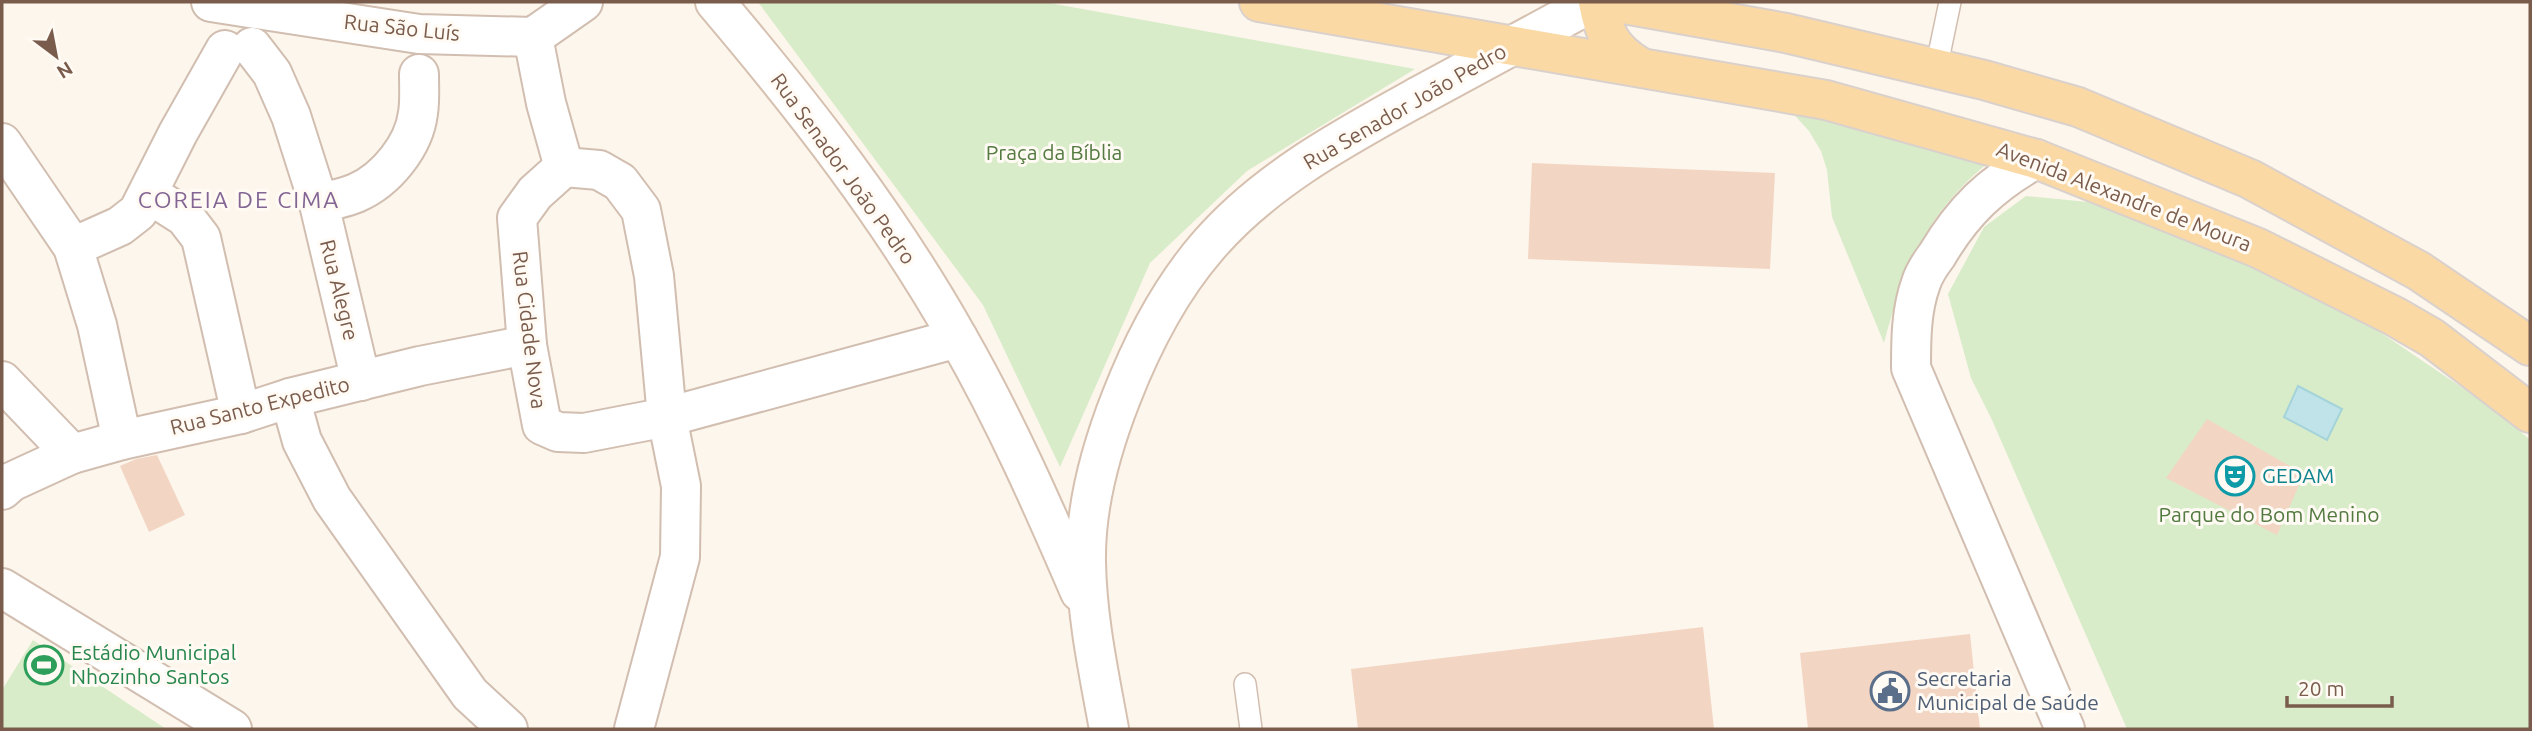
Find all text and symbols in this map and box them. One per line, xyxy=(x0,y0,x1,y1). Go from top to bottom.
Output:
street label: Rua São Luís xyxy=(343,9,461,45)
north arrow xyxy=(21,21,91,91)
street label: Rua Senador João Pedro xyxy=(1299,38,1510,174)
text: N xyxy=(53,57,77,84)
street label: Rua Senador João Pedro xyxy=(766,68,921,269)
street label: Avenida Alexandre de Moura xyxy=(1994,136,2255,256)
park label: Praça da Bíblia xyxy=(986,140,1122,164)
district label: COREIA DE CIMA xyxy=(138,187,340,212)
street label: Rua Alegre xyxy=(316,237,364,343)
street label: Rua Cidade Nova xyxy=(508,250,552,410)
street label: Rua Santo Expedito xyxy=(168,371,352,439)
theatre icon: GEDAM xyxy=(2214,455,2256,497)
place label: GEDAM xyxy=(2262,463,2334,487)
park label: Parque do Bom Menino xyxy=(2159,502,2379,526)
place label: Estádio Municipal Nhozinho Santos xyxy=(71,640,236,688)
sports icon: Estádio Municipal Nhozinho Santos xyxy=(23,644,65,686)
scale bar xyxy=(2287,664,2392,708)
place label: Secretaria Municipal de Saúde xyxy=(1917,666,2099,714)
public building icon: Secretaria Municipal de Saúde xyxy=(1869,670,1911,712)
text: 20 m xyxy=(2298,676,2345,700)

